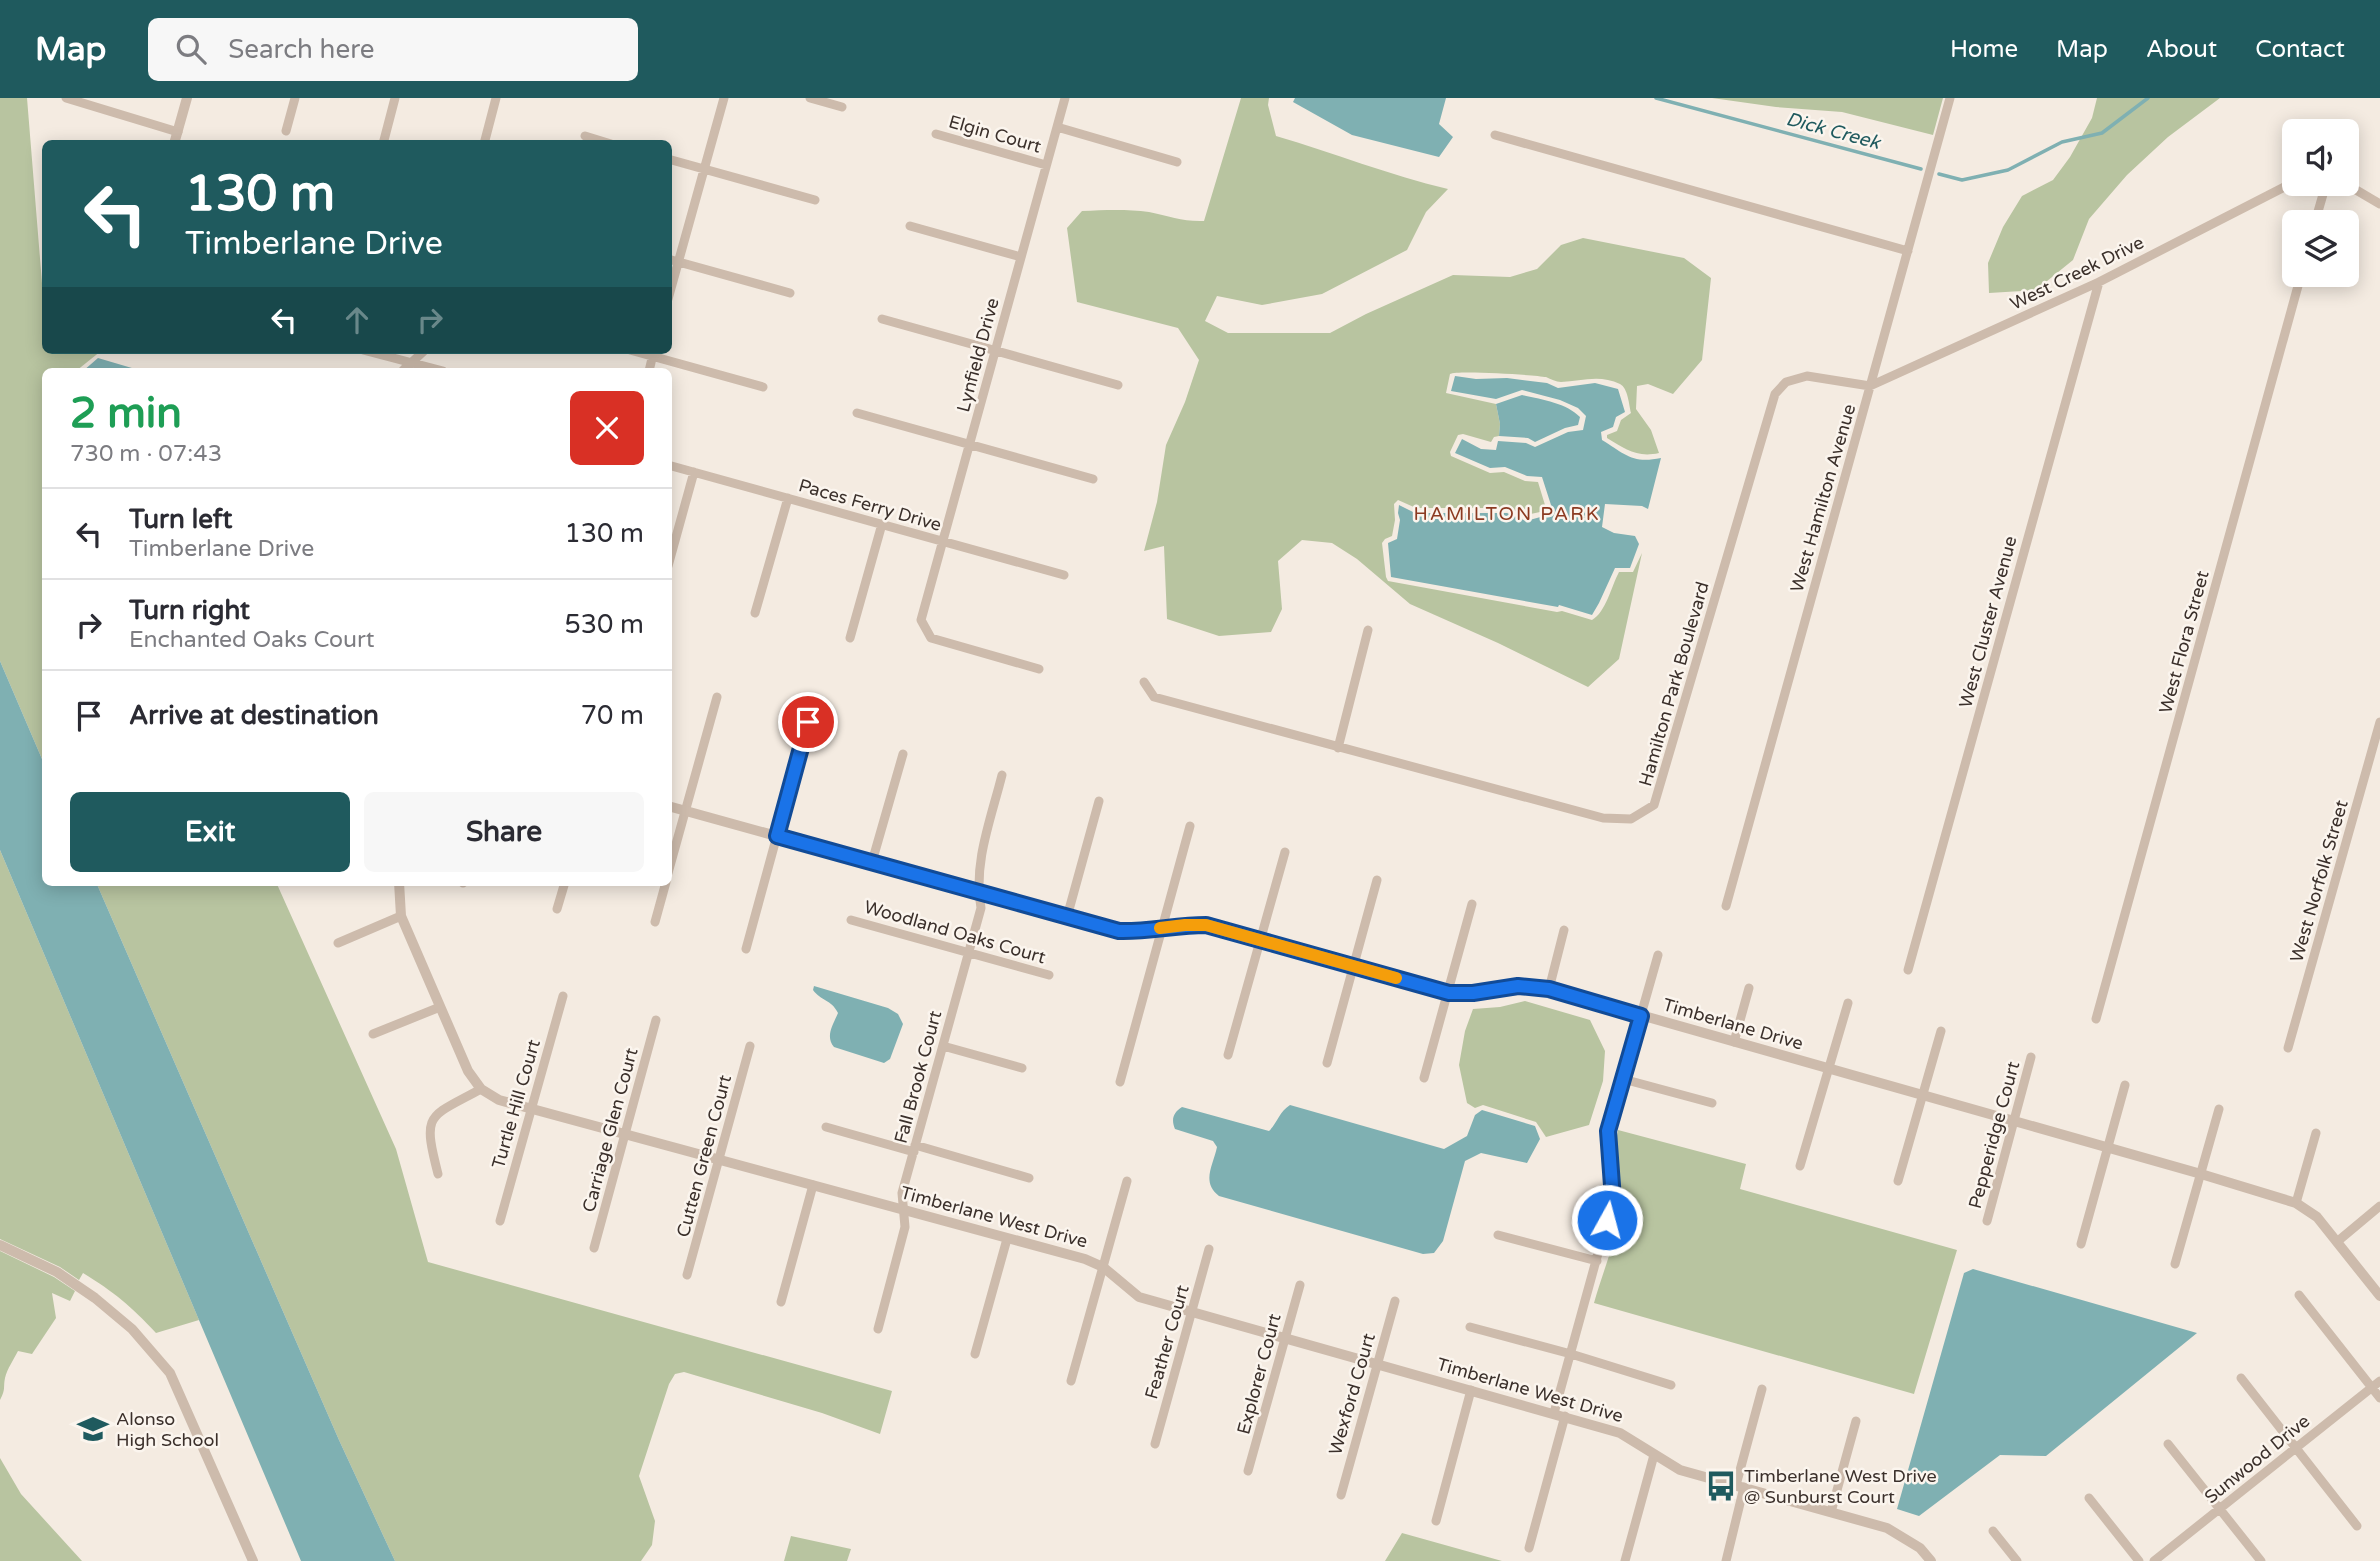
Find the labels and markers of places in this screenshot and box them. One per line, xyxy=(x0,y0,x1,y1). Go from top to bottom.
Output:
pin xyxy=(778,692,838,752)
place label: Alonso High School xyxy=(116,1408,219,1451)
school or university icon: Alonso High School xyxy=(76,1412,110,1446)
place label: Timberlane West Drive @ Sunburst Court xyxy=(1744,1465,1937,1508)
bus stop icon: Timberlane West Drive @ Sunburst Court xyxy=(1704,1469,1738,1503)

